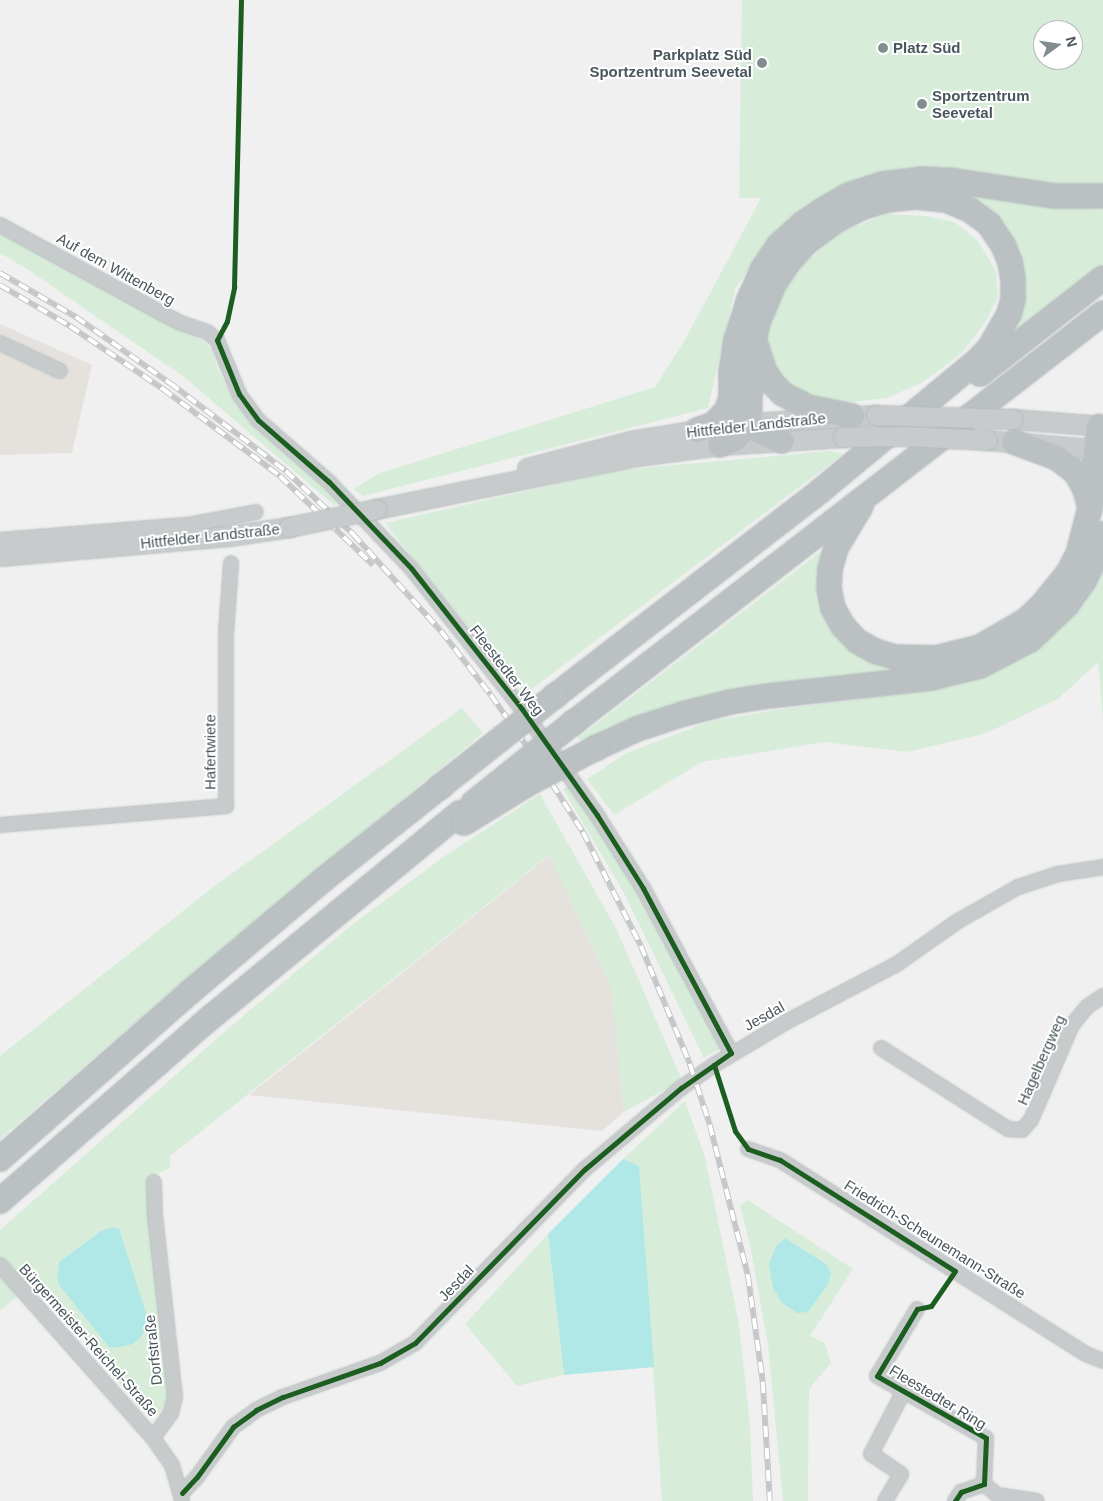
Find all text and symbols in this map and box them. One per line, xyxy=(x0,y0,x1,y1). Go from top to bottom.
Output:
north arrow xyxy=(1033,20,1083,70)
text: N xyxy=(1063,35,1081,48)
place label: Platz Süd xyxy=(893,39,961,57)
marker: Platz Süd xyxy=(877,42,889,54)
place label: Parkplatz Süd Sportzentrum Seevetal xyxy=(589,45,752,80)
marker: Parkplatz Süd Sportzentrum Seevetal xyxy=(756,57,768,69)
place label: Sportzentrum Seevetal xyxy=(932,86,1030,121)
marker: Sportzentrum Seevetal xyxy=(916,98,928,110)
street label: Auf dem Wittenberg xyxy=(54,229,178,309)
street label: Hittfelder Landstraße xyxy=(685,409,827,441)
street label: Hittfelder Landstraße xyxy=(139,520,281,552)
street label: Fleestedter Weg xyxy=(466,621,548,719)
street label: Hafertwiete xyxy=(201,714,219,790)
street label: Jesdal xyxy=(741,998,787,1034)
street label: Hagelbergweg xyxy=(1013,1012,1069,1108)
street label: Friedrich-Scheunemann-Straße xyxy=(841,1176,1029,1302)
street label: Bürgermeister-Reichel-Straße xyxy=(16,1260,162,1420)
street label: Jesdal xyxy=(434,1261,478,1305)
street label: Dorfstraße xyxy=(140,1314,166,1386)
street label: Fleestedter Ring xyxy=(886,1361,990,1433)

